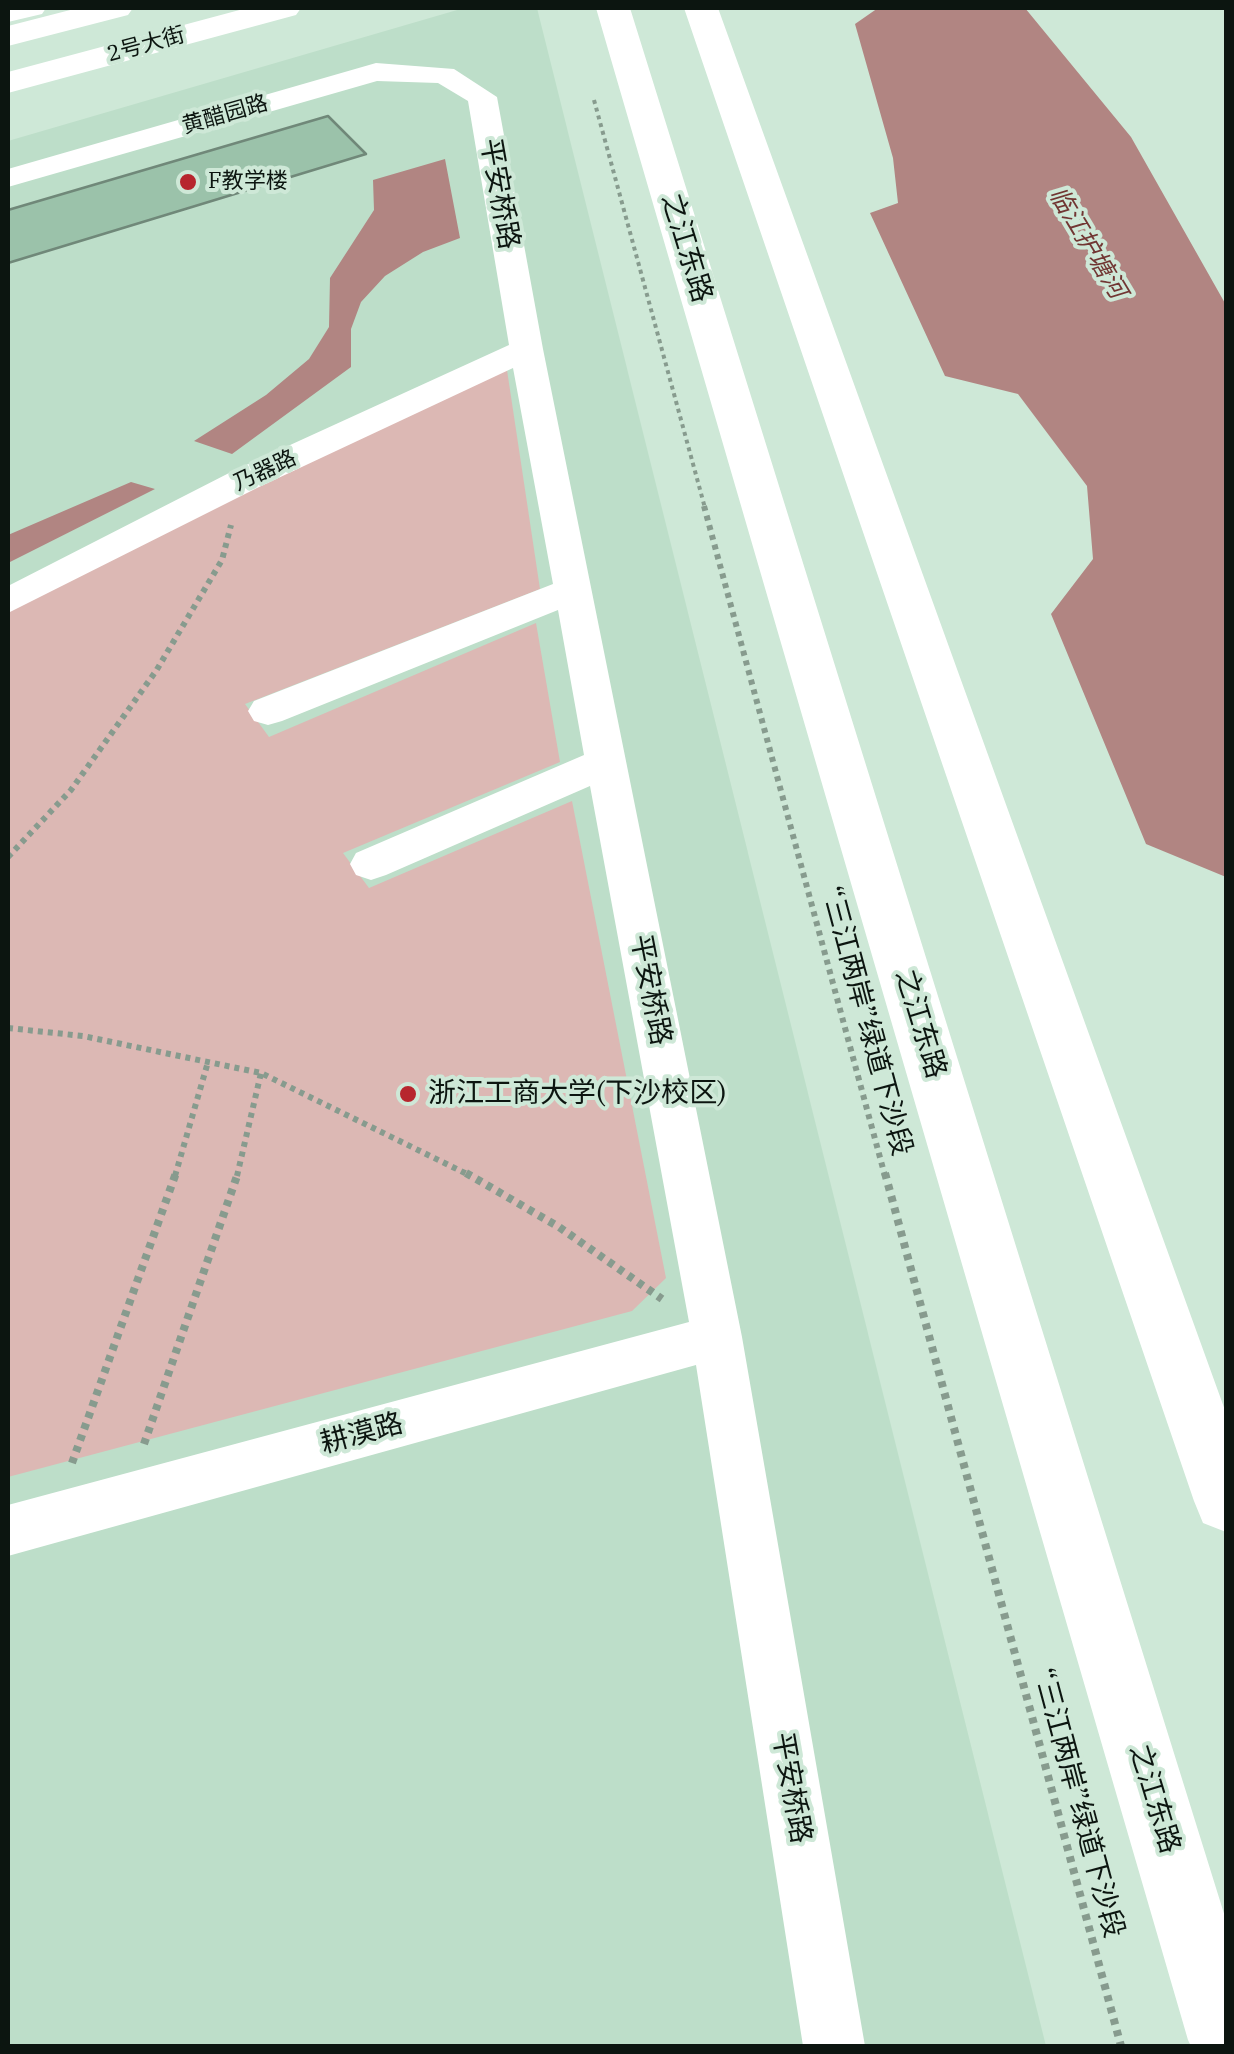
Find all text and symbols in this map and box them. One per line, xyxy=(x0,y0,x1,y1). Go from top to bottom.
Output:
street label: 2号大街 xyxy=(104,22,188,68)
street label: 黄醋园路 xyxy=(179,90,271,140)
street label: 平安桥路 xyxy=(473,136,525,252)
place label: F教学楼 xyxy=(208,169,288,195)
marker: F教学楼 xyxy=(177,171,199,193)
water label: 临江护塘河 xyxy=(1042,182,1132,304)
street label: 之江东路 xyxy=(654,190,718,306)
street label: 乃器路 xyxy=(230,445,300,497)
street label: “三江两岸”绿道下沙段 xyxy=(814,882,918,1160)
street label: 平安桥路 xyxy=(623,932,677,1048)
street label: 之江东路 xyxy=(888,966,952,1082)
place label: 浙江工商大学(下沙校区) xyxy=(428,1077,726,1111)
marker: 浙江工商大学(下沙校区) xyxy=(397,1083,419,1105)
street label: 耕漠路 xyxy=(317,1407,407,1461)
street label: “三江两岸”绿道下沙段 xyxy=(1026,1664,1130,1942)
street label: 平安桥路 xyxy=(765,1730,817,1846)
street label: 之江东路 xyxy=(1122,1741,1186,1857)

